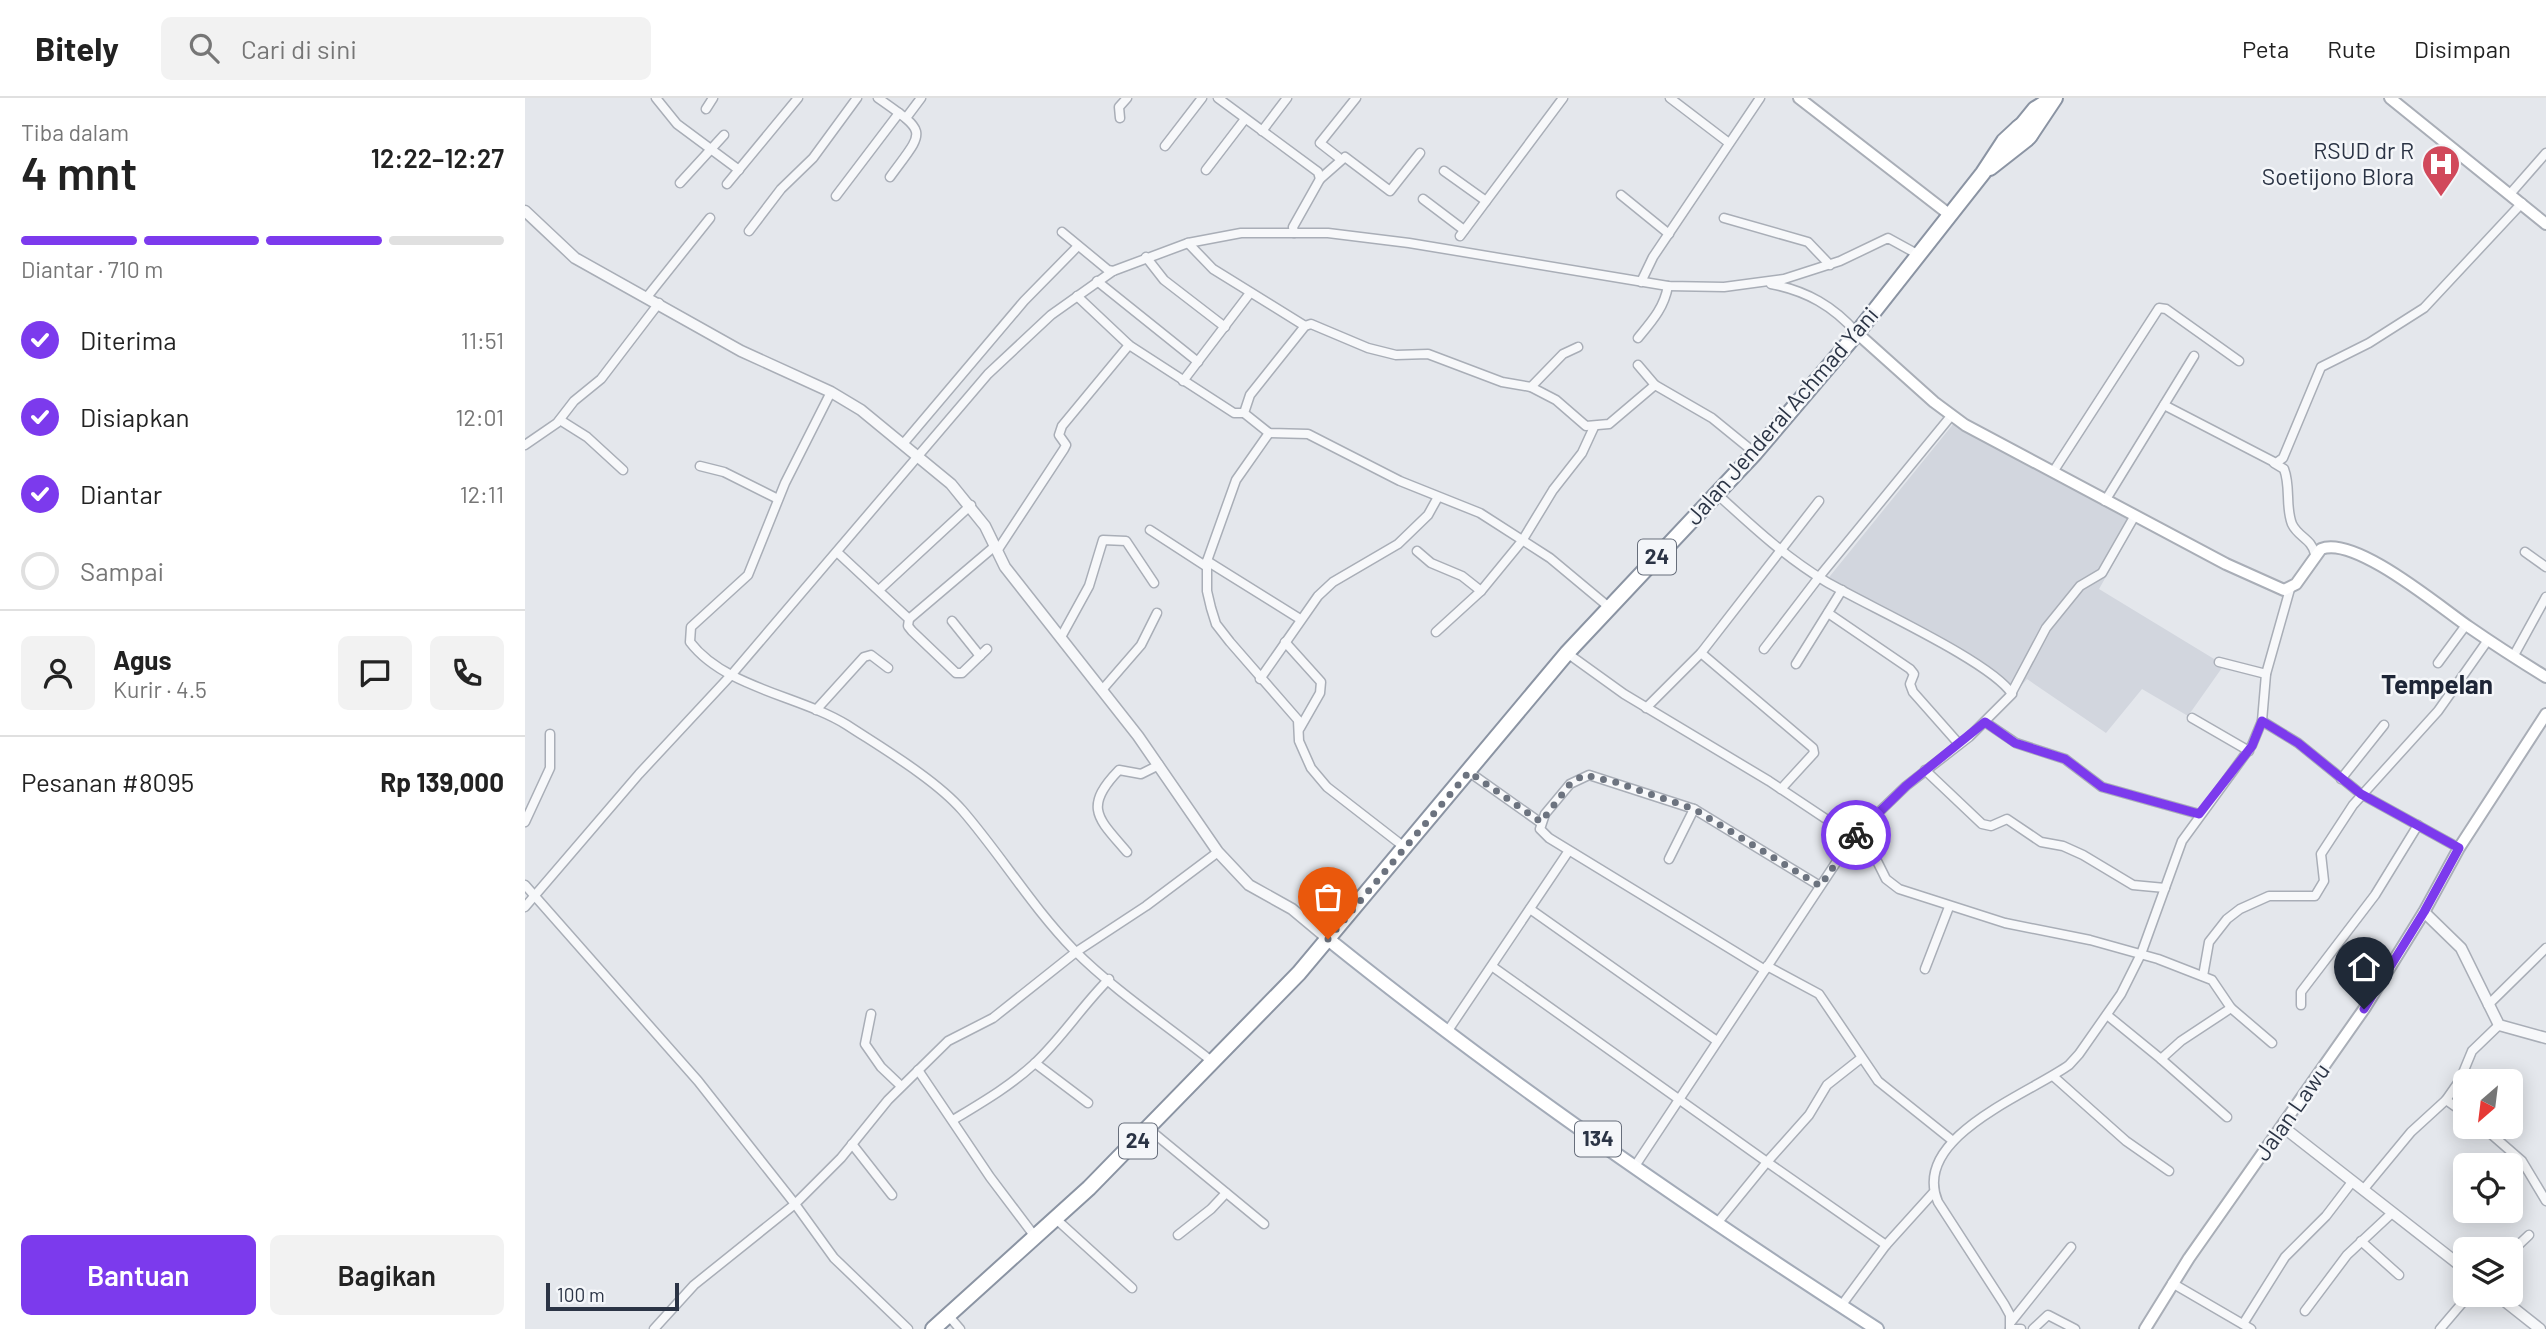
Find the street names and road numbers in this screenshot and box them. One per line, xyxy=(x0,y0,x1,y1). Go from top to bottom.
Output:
street label: Jalan Jenderal Achmad Yani xyxy=(1679,301,1884,530)
road number: 24 xyxy=(1638,540,1676,574)
street label: Jalan Lawu xyxy=(2247,1057,2335,1166)
road number: 134 xyxy=(1575,1122,1621,1156)
road number: 24 xyxy=(1119,1124,1157,1158)

